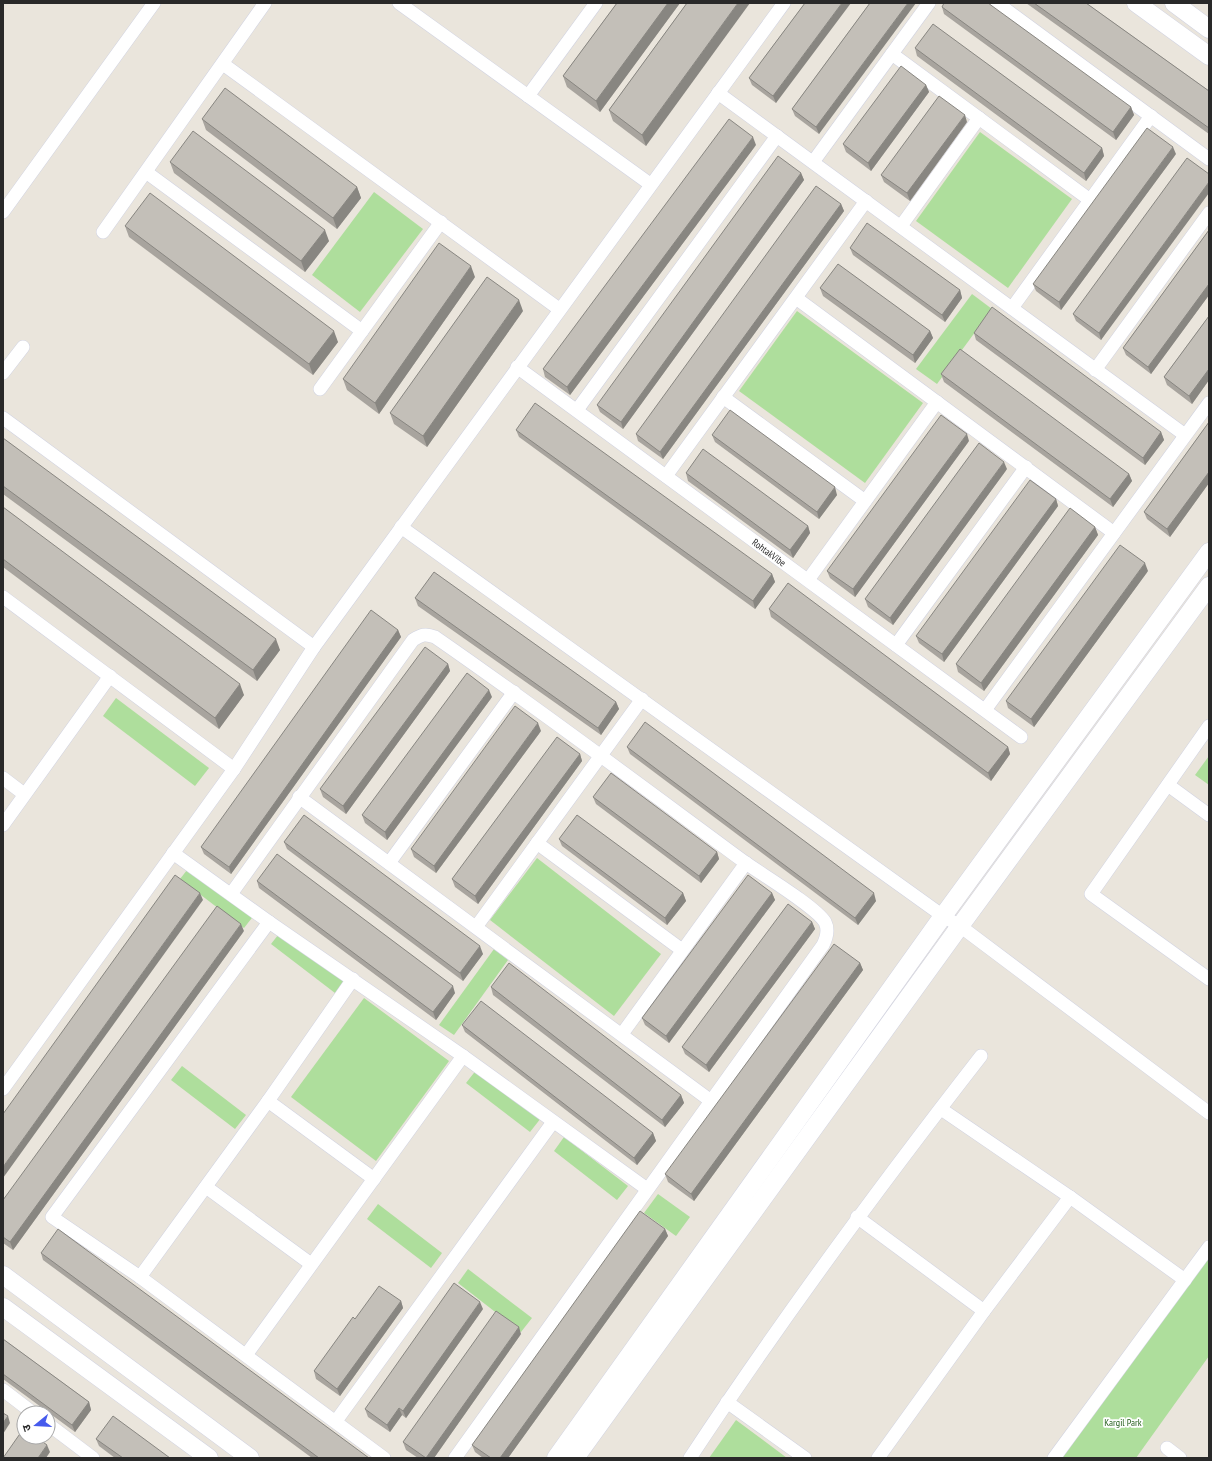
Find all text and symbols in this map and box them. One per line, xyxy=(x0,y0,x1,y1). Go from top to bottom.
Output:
street label: RohtakVibe xyxy=(750,535,789,569)
north arrow xyxy=(16,1405,56,1445)
park label: Kargil Park xyxy=(1104,1416,1142,1429)
text: उ xyxy=(19,1422,34,1433)

